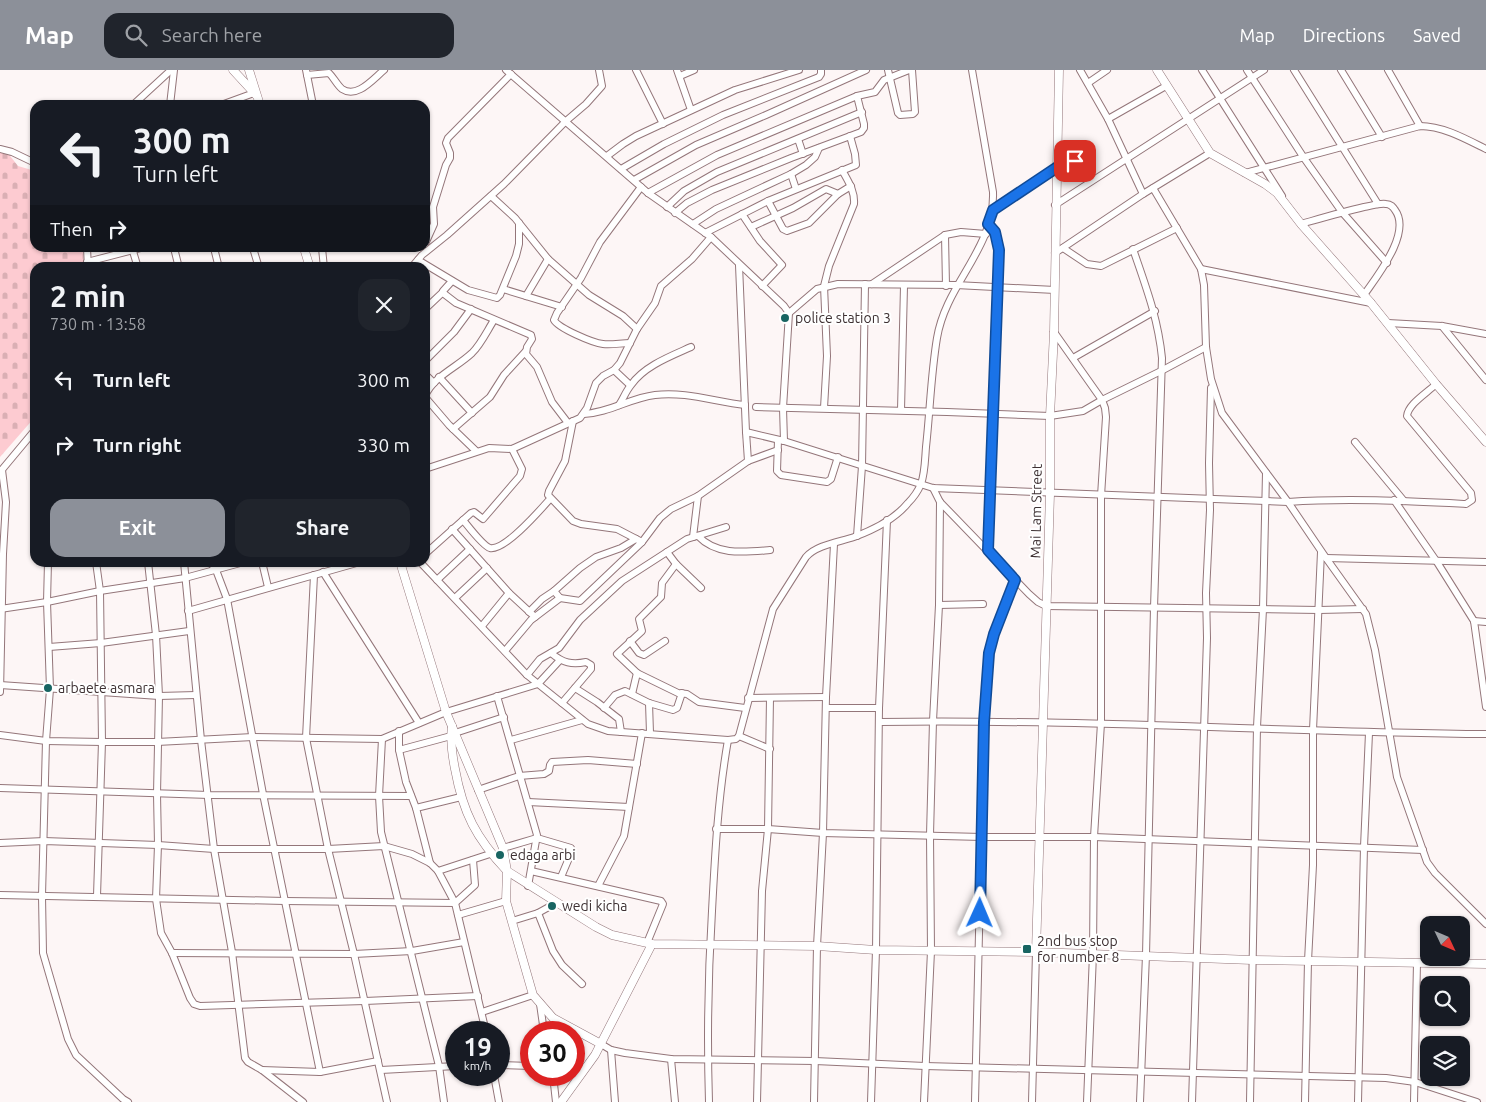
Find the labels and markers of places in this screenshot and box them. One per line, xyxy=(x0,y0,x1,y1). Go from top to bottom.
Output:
pin xyxy=(1054,140,1096,182)
place label: police station 3 xyxy=(795,310,891,326)
marker: police station 3 xyxy=(779,312,791,324)
place label: arbaete asmara xyxy=(58,680,155,696)
marker: arbaete asmara xyxy=(42,682,54,694)
place label: edaga arbi xyxy=(510,847,576,863)
marker: edaga arbi xyxy=(494,849,506,861)
place label: wedi kicha xyxy=(562,898,628,914)
marker: wedi kicha xyxy=(546,900,558,912)
place label: 2nd bus stop for number 8 xyxy=(1037,933,1120,965)
marker: 2nd bus stop for number 8 xyxy=(1021,943,1033,955)

